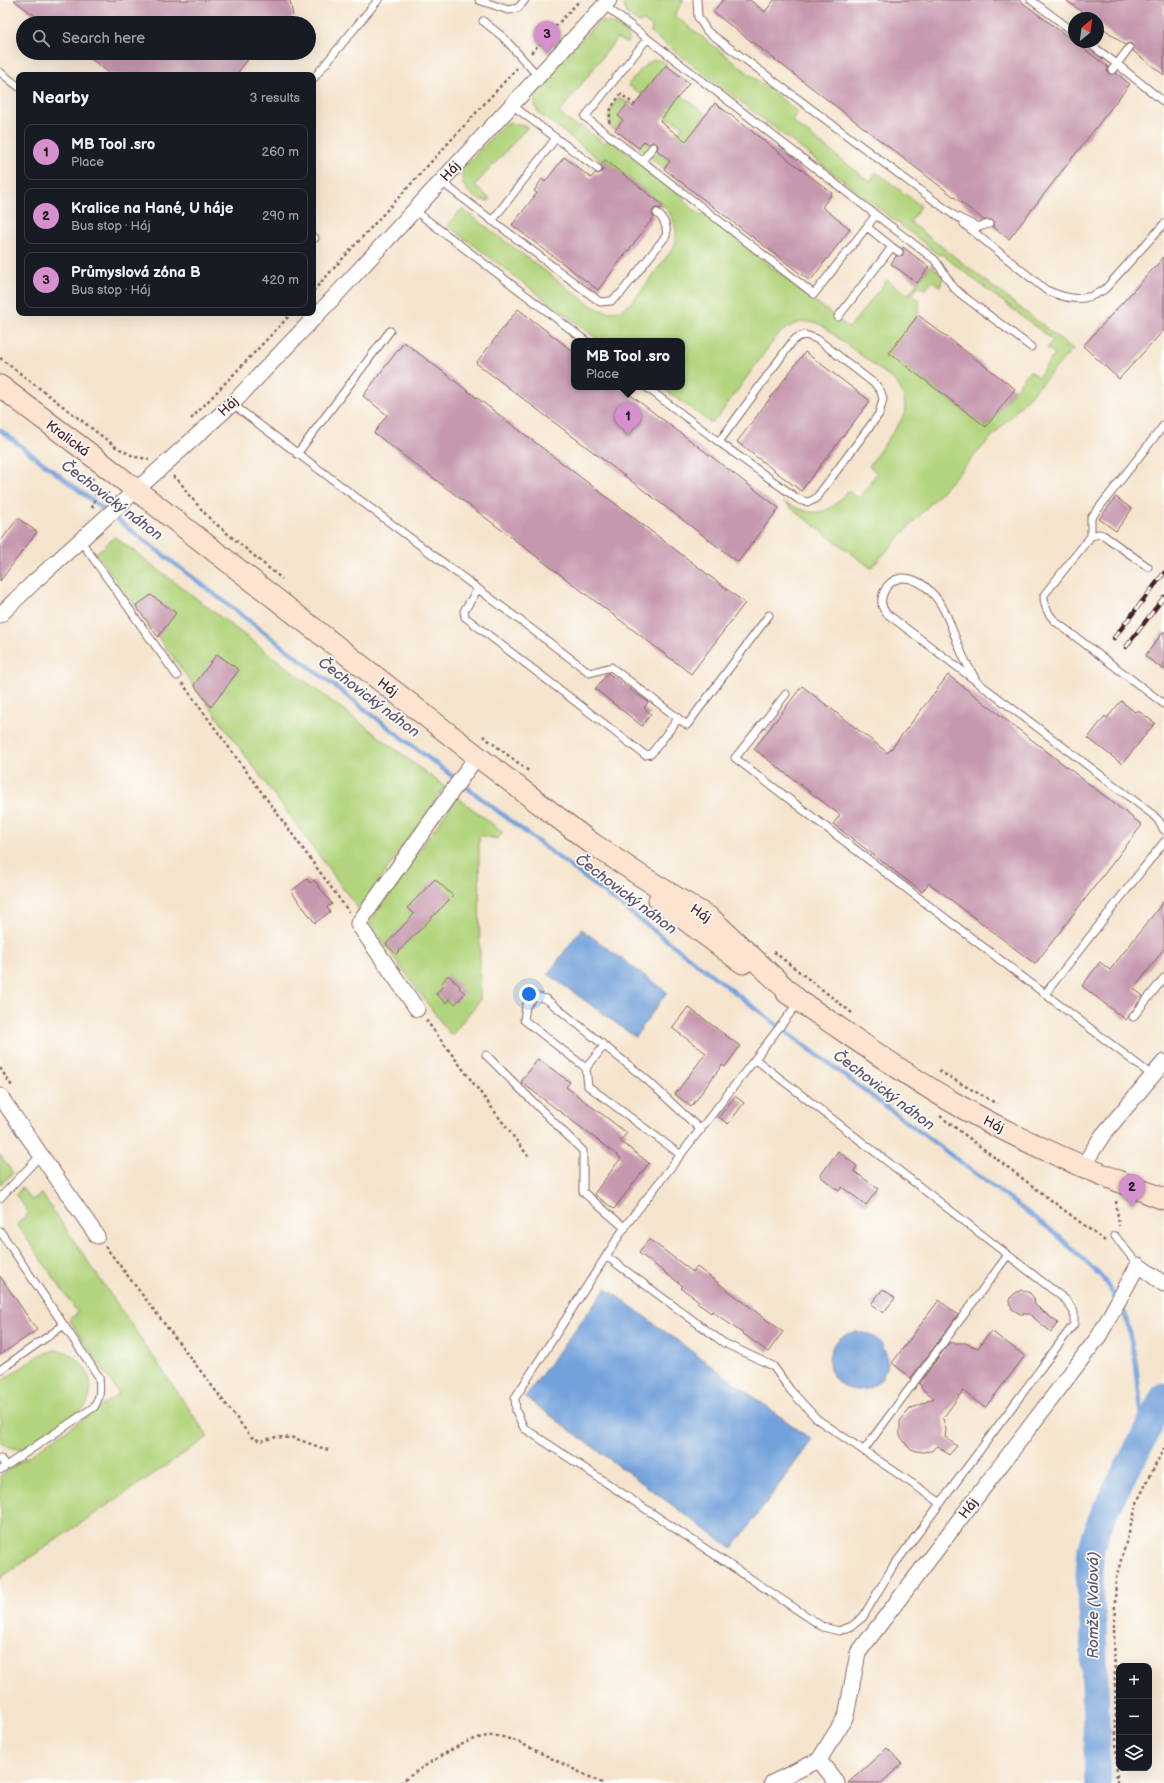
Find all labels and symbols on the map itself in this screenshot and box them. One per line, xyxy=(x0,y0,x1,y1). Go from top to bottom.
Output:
north arrow xyxy=(1068,12,1104,48)
pin: 3 xyxy=(534,21,560,54)
street label: Háj xyxy=(437,158,464,185)
street label: Háj xyxy=(215,393,242,420)
pin: 1 xyxy=(615,403,641,436)
street label: Kralická xyxy=(43,417,93,460)
water label: Čechovický náhon xyxy=(57,456,166,545)
water label: Čechovický náhon xyxy=(314,653,423,742)
street label: Háj xyxy=(374,674,401,701)
water label: Čechovický náhon xyxy=(571,850,680,939)
street label: Háj xyxy=(687,900,714,927)
your location xyxy=(519,984,539,1004)
water label: Čechovický náhon xyxy=(829,1046,938,1135)
street label: Háj xyxy=(980,1112,1007,1137)
pin: 2 xyxy=(1119,1174,1145,1207)
street label: Háj xyxy=(955,1495,982,1522)
water label: Romže (Valová) xyxy=(1084,1551,1103,1658)

